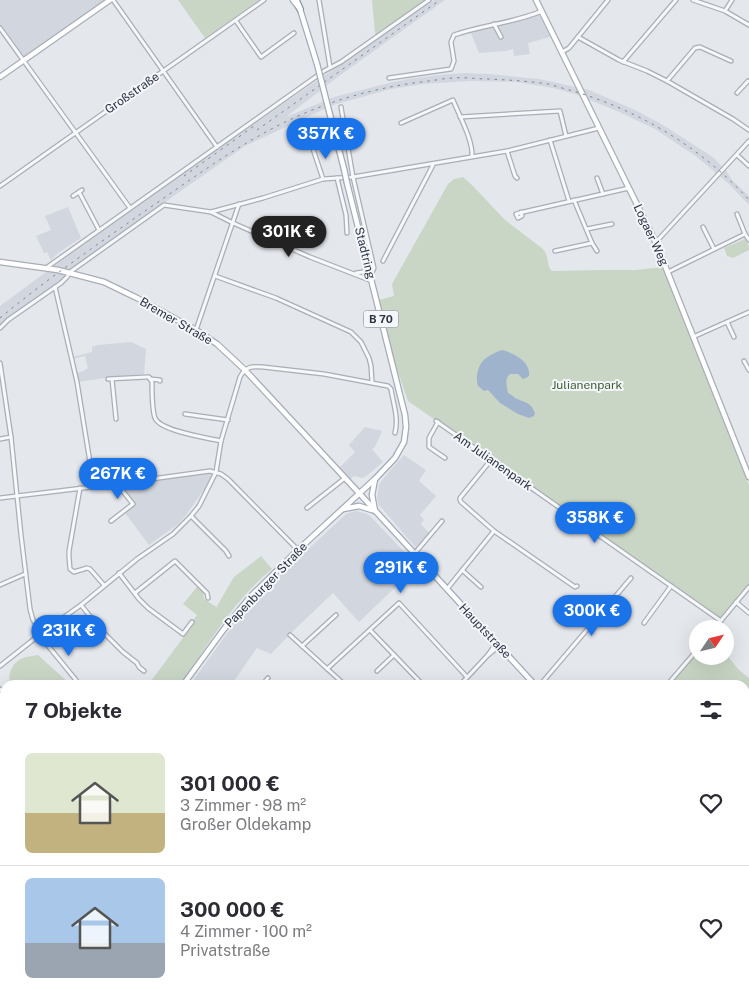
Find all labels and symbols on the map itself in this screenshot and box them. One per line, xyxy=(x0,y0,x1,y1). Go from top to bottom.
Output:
street label: Großstraße xyxy=(102,69,162,117)
pin: 357K € xyxy=(285,118,367,160)
street label: Logaer Weg xyxy=(631,202,671,268)
pin: 301K € xyxy=(248,216,330,258)
street label: Stadtring xyxy=(352,226,378,280)
street label: Bremer Straße xyxy=(137,295,215,348)
road number: B 70 xyxy=(364,310,398,328)
park label: Julianenpark xyxy=(552,378,623,392)
street label: Am Julianenpark xyxy=(451,429,535,493)
pin: 267K € xyxy=(77,458,159,500)
pin: 358K € xyxy=(554,502,636,544)
street label: Papenburger Straße xyxy=(222,539,310,630)
pin: 291K € xyxy=(360,552,442,594)
pin: 300K € xyxy=(551,594,633,637)
street label: Hauptstraße xyxy=(456,601,514,661)
pin: 231K € xyxy=(28,614,110,657)
north arrow xyxy=(689,620,734,665)

